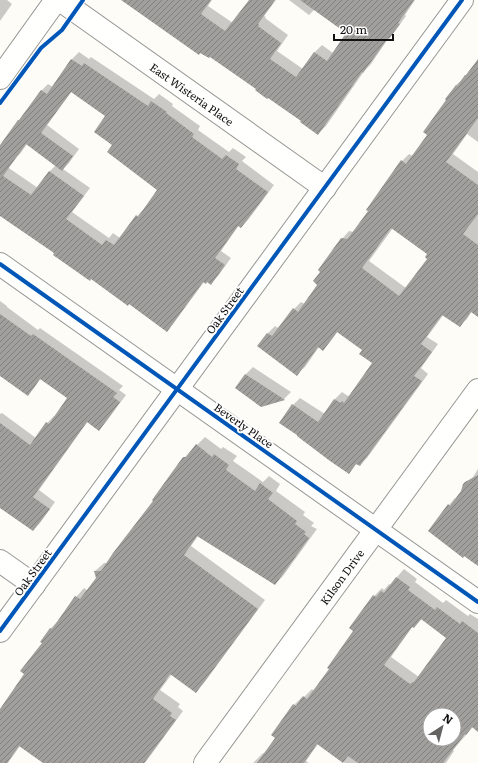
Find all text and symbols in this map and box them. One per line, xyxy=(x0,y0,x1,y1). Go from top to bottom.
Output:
scale bar xyxy=(334,16,393,42)
text: 20 m xyxy=(340,20,367,38)
street label: East Wisteria Place xyxy=(147,59,237,129)
street label: Oak Street xyxy=(201,283,247,337)
street label: Beverly Place xyxy=(211,399,277,451)
street label: Oak Street xyxy=(9,545,55,599)
street label: Kilson Drive xyxy=(316,545,367,608)
north arrow xyxy=(422,707,462,747)
text: N xyxy=(440,709,457,727)

